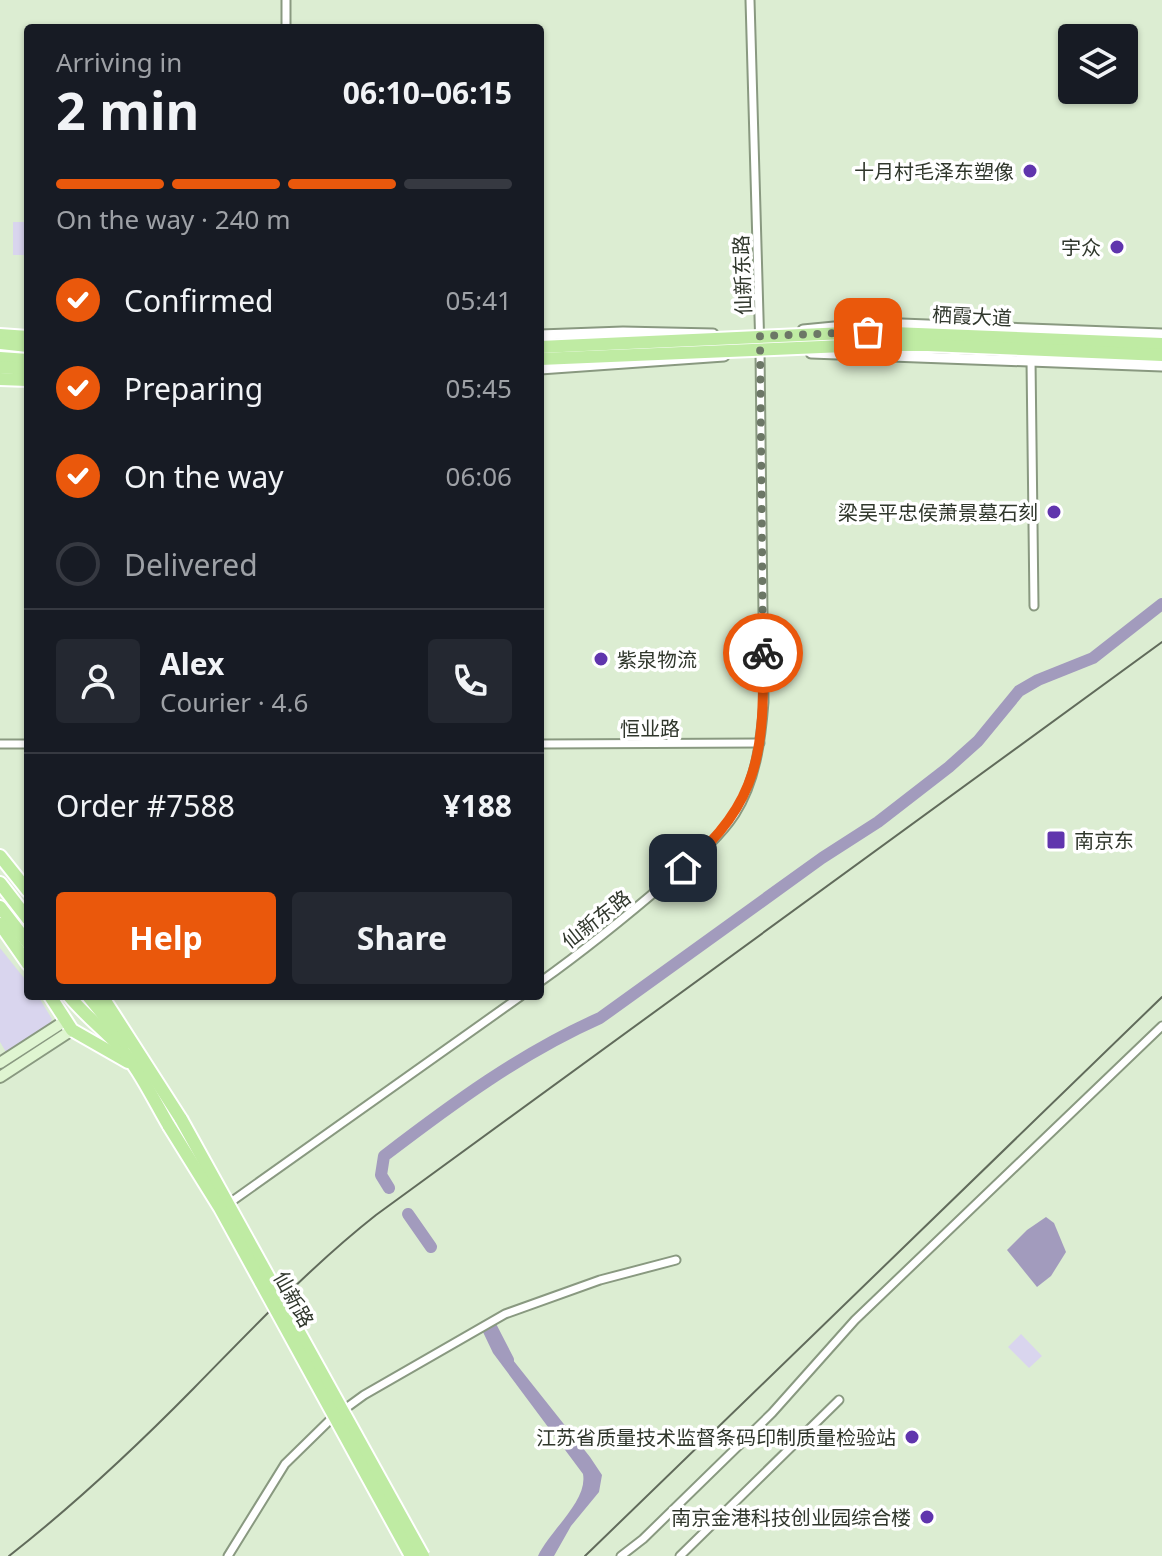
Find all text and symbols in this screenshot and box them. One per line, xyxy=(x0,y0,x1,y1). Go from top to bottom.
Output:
map controls xyxy=(1058,24,1138,104)
button: layers xyxy=(1058,24,1138,104)
text: Arriving in xyxy=(56,44,182,80)
text: 06:10–06:15 xyxy=(343,72,512,113)
text: 2 min xyxy=(56,74,199,145)
place label: 十月村毛泽东塑像 xyxy=(854,158,1014,185)
marker: 十月村毛泽东塑像 xyxy=(1021,162,1039,180)
text: On the way · 240 m xyxy=(56,201,290,237)
place label: 宇众 xyxy=(1061,234,1101,261)
street label: 仙新东路 xyxy=(727,235,757,315)
marker: 宇众 xyxy=(1108,238,1126,256)
icon: check xyxy=(56,278,100,322)
text: Confirmed xyxy=(124,280,274,321)
text: 05:41 xyxy=(446,282,512,318)
pin xyxy=(834,298,902,366)
street label: 栖霞大道 xyxy=(931,300,1013,332)
icon: bag xyxy=(846,310,890,354)
icon: check xyxy=(56,366,100,410)
text: Preparing xyxy=(124,368,263,409)
text: 05:45 xyxy=(446,370,512,406)
icon: check xyxy=(56,454,100,498)
text: On the way xyxy=(124,456,284,497)
text: 06:06 xyxy=(446,458,512,494)
place label: 梁吴平忠侯萧景墓石刻 xyxy=(838,499,1038,526)
marker: 梁吴平忠侯萧景墓石刻 xyxy=(1045,503,1063,521)
text: Delivered xyxy=(124,544,258,585)
courier xyxy=(723,613,803,693)
icon: bike xyxy=(741,631,785,675)
button: person xyxy=(56,639,140,723)
button: phone xyxy=(428,639,512,723)
text: Alex xyxy=(160,643,224,684)
place label: 紫泉物流 xyxy=(617,646,697,673)
marker: 紫泉物流 xyxy=(592,650,610,668)
text: Courier · 4.6 xyxy=(160,684,308,720)
street label: 恒业路 xyxy=(620,715,680,742)
text: Order #7588 xyxy=(56,785,235,826)
text: ¥188 xyxy=(443,785,512,826)
place label: 南京东 xyxy=(1074,827,1134,854)
marker: 南京东 xyxy=(1045,829,1067,851)
pin xyxy=(649,834,717,902)
icon: home xyxy=(661,846,705,890)
street label: 仙新东路 xyxy=(556,884,636,954)
button: Help xyxy=(56,892,276,984)
button: Share xyxy=(292,892,512,984)
street label: 仙新路 xyxy=(268,1266,320,1332)
place label: 江苏省质量技术监督条码印制质量检验站 xyxy=(536,1424,896,1451)
marker: 江苏省质量技术监督条码印制质量检验站 xyxy=(903,1428,921,1446)
place label: 南京金港科技创业园综合楼 xyxy=(671,1504,911,1531)
marker: 南京金港科技创业园综合楼 xyxy=(918,1508,936,1526)

